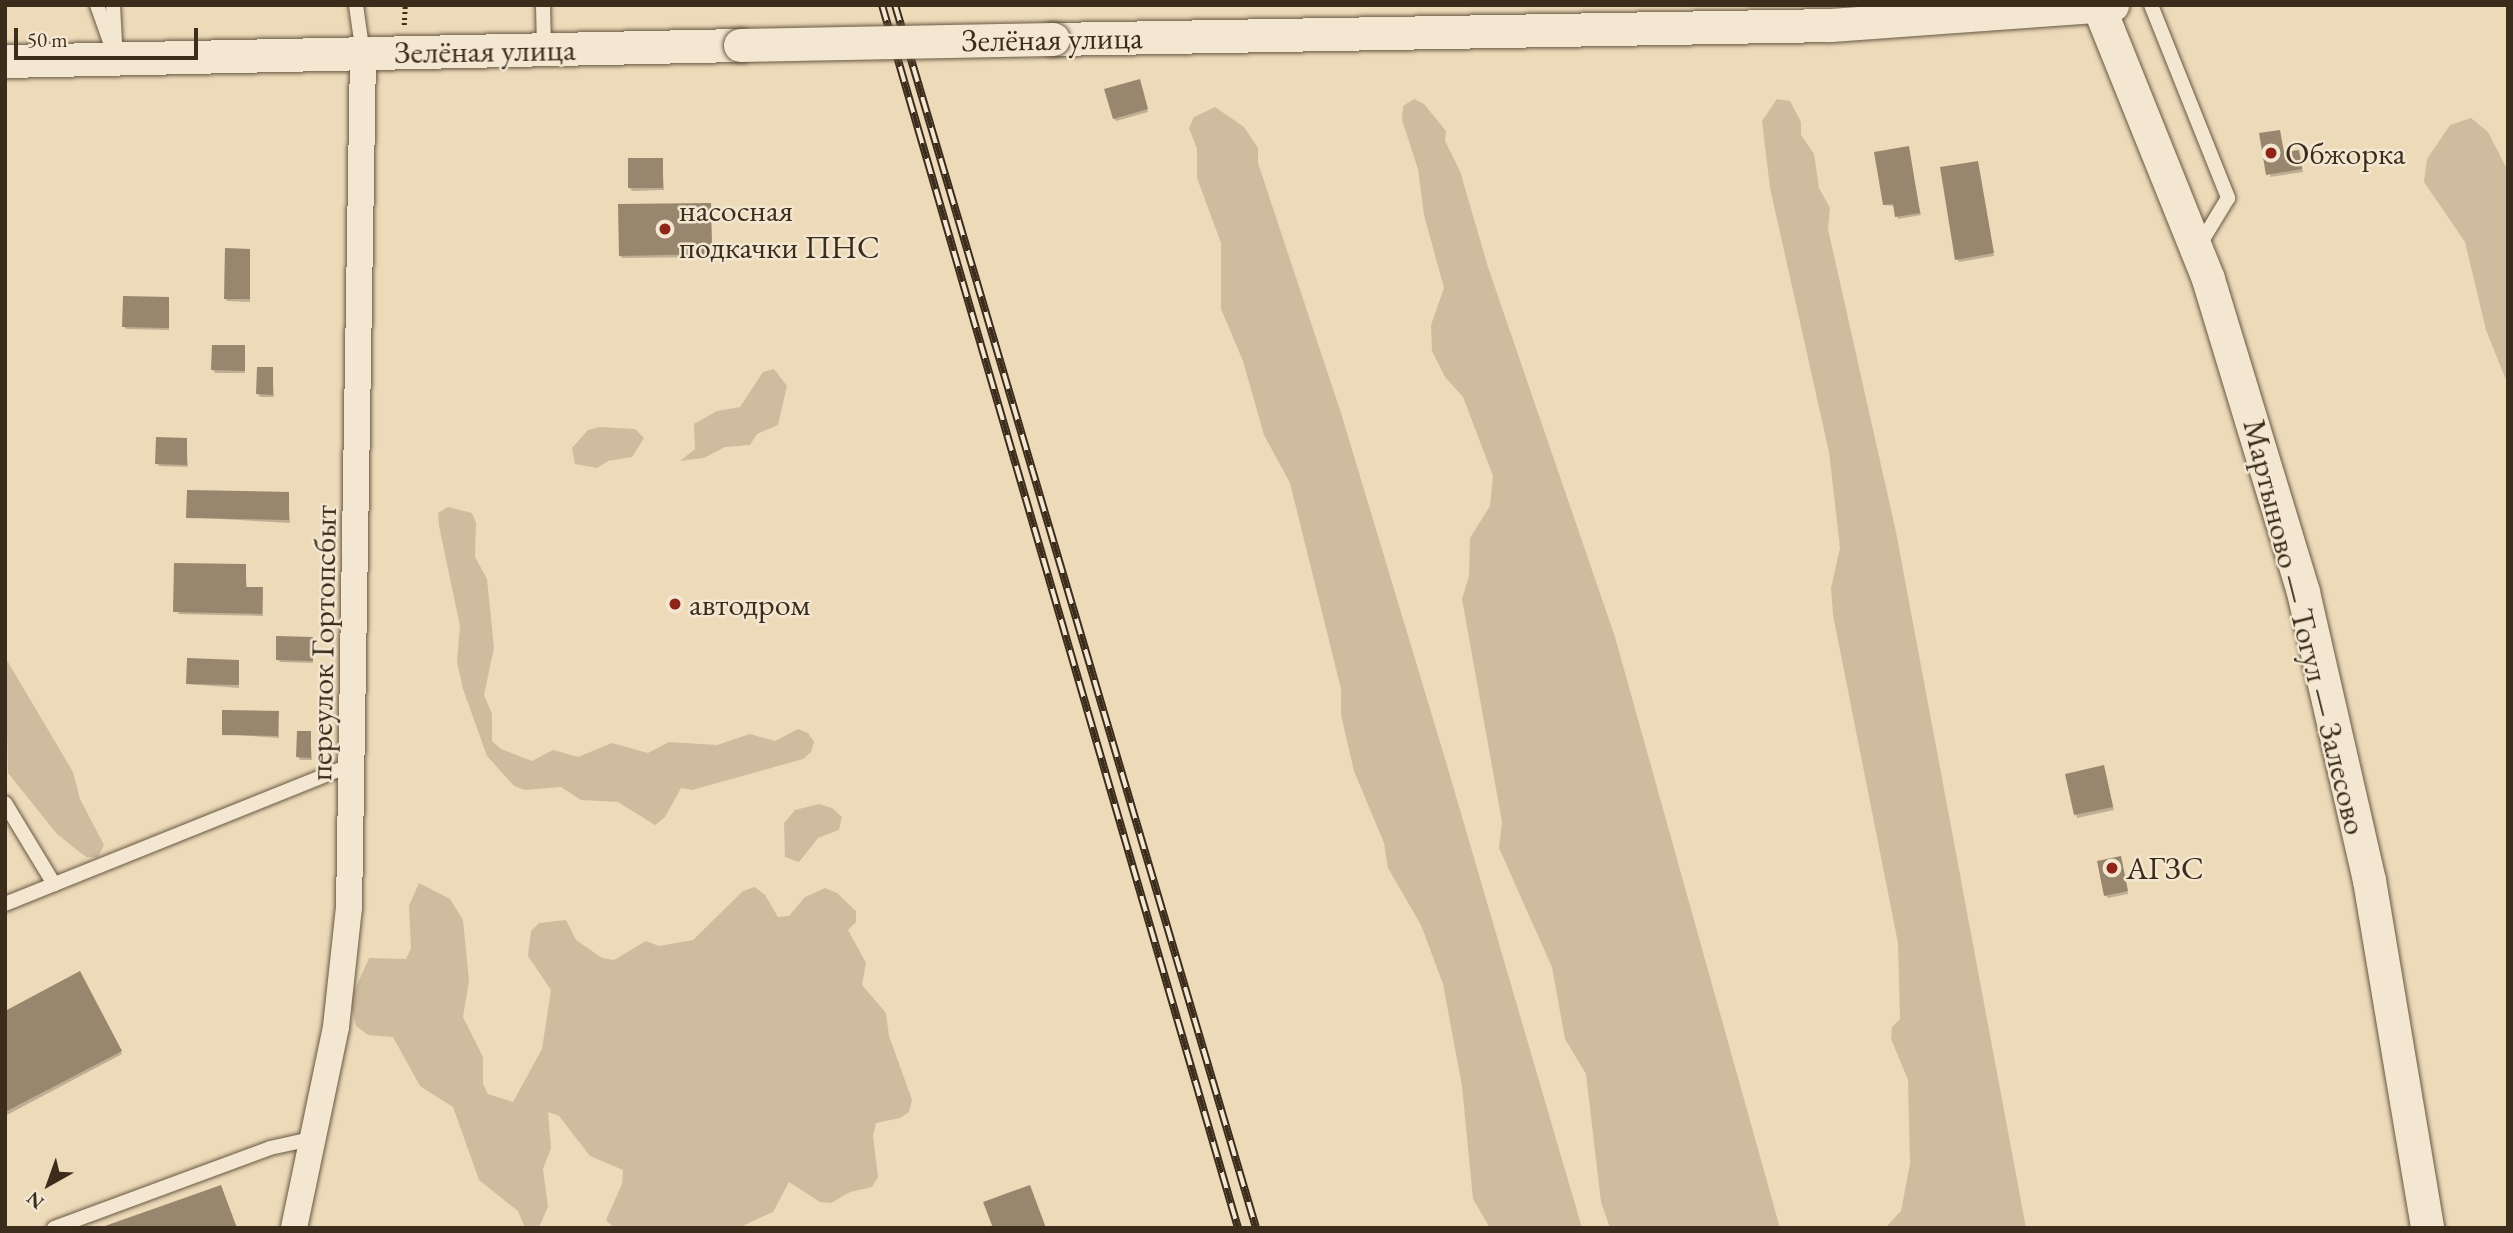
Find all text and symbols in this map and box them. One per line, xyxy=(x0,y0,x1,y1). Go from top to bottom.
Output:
scale bar xyxy=(18,14,201,58)
street label: Зелёная улица xyxy=(961,18,1143,60)
text: 50 m xyxy=(27,26,68,53)
street label: Зелёная улица xyxy=(394,30,576,72)
place label: Обжорка xyxy=(2285,134,2406,172)
marker: Обжорка xyxy=(2263,145,2279,161)
place label: насосная подкачки ПНС xyxy=(679,192,880,267)
marker: насосная подкачки ПНС xyxy=(657,221,673,237)
street label: Мартыново — Тогул — Залесово xyxy=(2235,415,2375,839)
street label: переулок Гортопсбыт xyxy=(301,505,345,781)
place label: автодром xyxy=(689,585,810,623)
marker: автодром xyxy=(667,596,683,612)
place label: АГЗС xyxy=(2126,849,2204,887)
marker: АГЗС xyxy=(2104,860,2120,876)
north arrow xyxy=(14,1149,84,1219)
text: N xyxy=(21,1186,49,1215)

